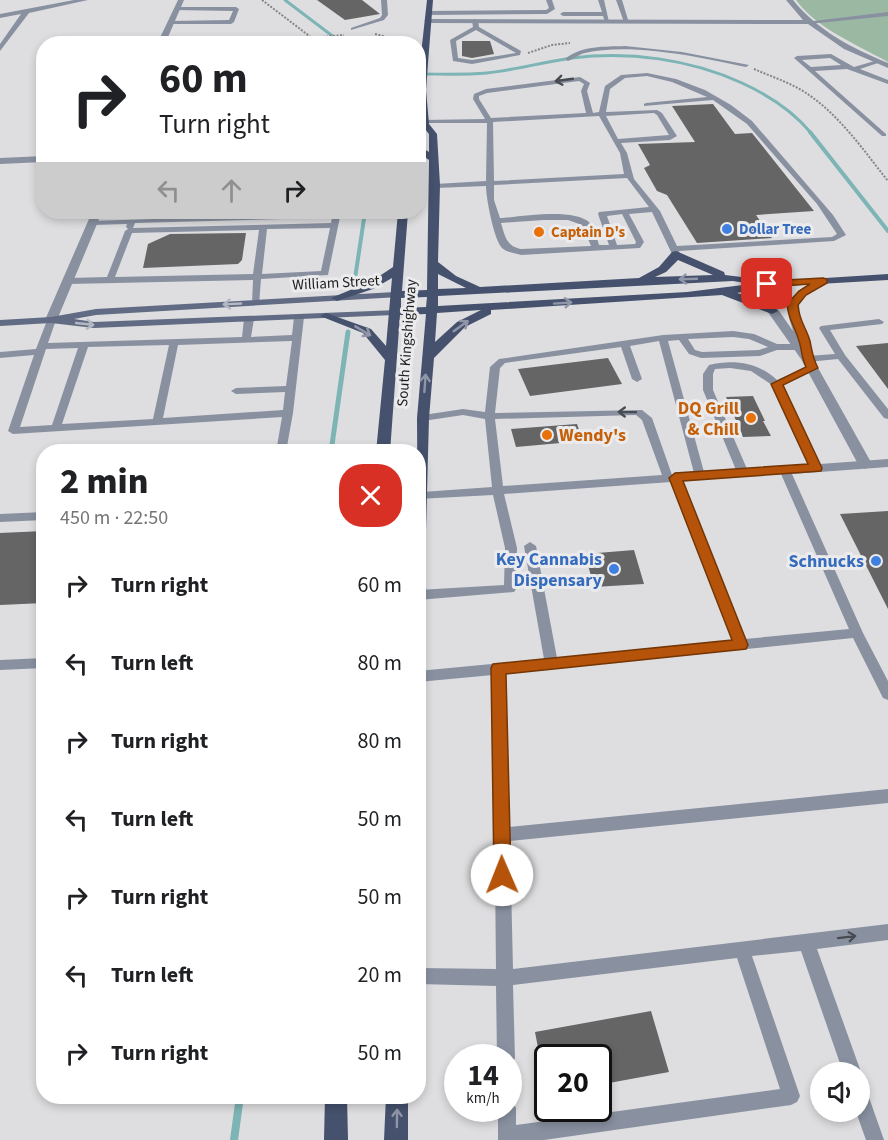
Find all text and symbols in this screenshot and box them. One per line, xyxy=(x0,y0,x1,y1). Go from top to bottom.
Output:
text: 60 m xyxy=(159,49,248,109)
icon: right xyxy=(60,60,138,138)
one-way arrow xyxy=(554,75,574,86)
text: Turn right xyxy=(159,105,270,144)
icon: left xyxy=(152,174,185,207)
icon: ahead xyxy=(215,174,248,207)
icon: right xyxy=(278,174,311,207)
place label: Dollar Tree xyxy=(739,219,812,240)
place label: Captain D's xyxy=(551,222,626,243)
marker: Dollar Tree xyxy=(720,222,734,236)
marker: Captain D's xyxy=(532,225,546,239)
pin xyxy=(741,258,792,309)
icon: arrive xyxy=(750,267,783,300)
street label: William Street xyxy=(292,270,380,296)
one-way arrow xyxy=(679,273,699,285)
street label: South Kingshighway xyxy=(392,279,422,407)
one-way arrow xyxy=(552,297,572,308)
one-way arrow xyxy=(222,299,242,310)
one-way arrow xyxy=(74,319,94,330)
one-way arrow xyxy=(453,320,469,332)
one-way arrow xyxy=(354,325,371,337)
one-way arrow xyxy=(420,373,431,393)
place label: DQ Grill & Chill xyxy=(678,396,739,442)
one-way arrow xyxy=(618,406,638,418)
marker: DQ Grill & Chill xyxy=(744,411,758,425)
place label: Wendy's xyxy=(559,423,626,448)
marker: Wendy's xyxy=(540,428,554,442)
text: 2 min xyxy=(60,456,148,507)
button: close xyxy=(339,464,402,527)
text: 450 m · 22:50 xyxy=(60,504,168,532)
place label: Key Cannabis Dispensary xyxy=(496,547,603,593)
place label: Schnucks xyxy=(789,549,864,574)
marker: Schnucks xyxy=(869,554,883,568)
marker: Key Cannabis Dispensary xyxy=(607,562,621,576)
icon: right xyxy=(60,569,93,602)
text: Turn right xyxy=(111,569,208,601)
text: 60 m xyxy=(357,569,402,601)
icon: left xyxy=(60,647,93,680)
text: Turn left xyxy=(111,647,193,679)
text: 80 m xyxy=(357,647,402,679)
icon: right xyxy=(60,725,93,758)
text: Turn right xyxy=(111,725,208,757)
text: 80 m xyxy=(357,725,402,757)
icon: left xyxy=(60,803,93,836)
text: Turn left xyxy=(111,803,193,835)
text: 50 m xyxy=(357,803,402,835)
position arrow xyxy=(470,843,534,907)
icon: right xyxy=(60,881,93,914)
text: Turn right xyxy=(111,881,208,913)
text: 50 m xyxy=(357,881,402,913)
one-way arrow xyxy=(837,931,857,942)
icon: left xyxy=(60,959,93,992)
text: Turn left xyxy=(111,959,193,991)
text: 20 m xyxy=(357,959,402,991)
icon: right xyxy=(60,1037,93,1070)
text: Turn right xyxy=(111,1037,208,1069)
text: 50 m xyxy=(357,1037,402,1069)
speed limit sign: 20 xyxy=(534,1044,612,1122)
text: 14 xyxy=(467,1054,499,1097)
map controls xyxy=(810,1062,870,1122)
button: sound xyxy=(810,1062,870,1122)
text: km/h xyxy=(466,1088,500,1109)
one-way arrow xyxy=(391,1109,403,1129)

